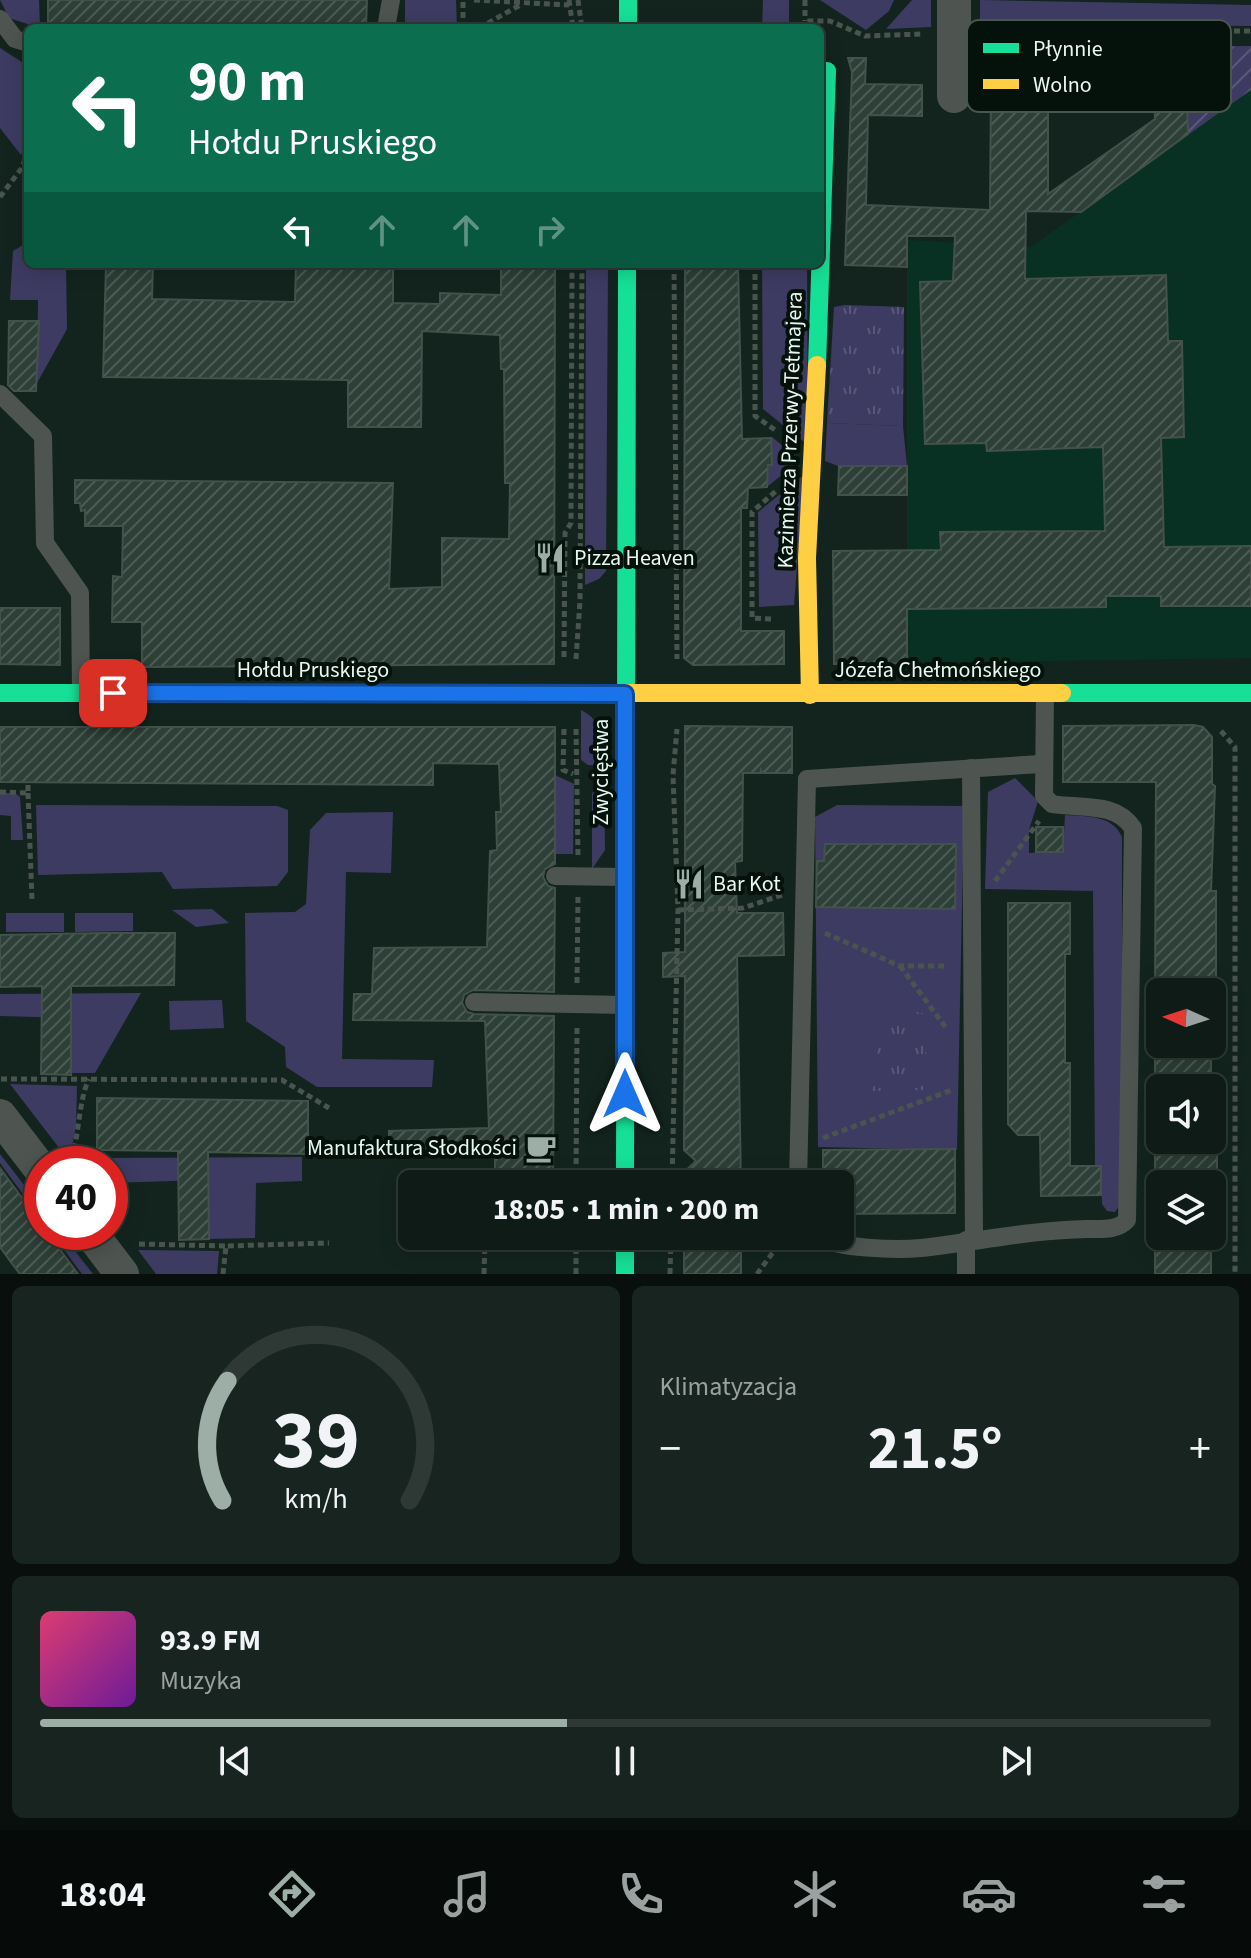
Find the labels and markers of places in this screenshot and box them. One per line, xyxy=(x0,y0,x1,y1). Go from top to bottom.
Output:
restaurant icon: Pizza Heaven xyxy=(533,541,567,575)
place label: Pizza Heaven xyxy=(574,542,695,574)
pin xyxy=(79,659,147,727)
restaurant icon: Bar Kot xyxy=(672,867,706,901)
place label: Bar Kot xyxy=(713,868,781,900)
cafe icon: Manufaktura Słodkości xyxy=(524,1131,558,1165)
place label: Manufaktura Słodkości xyxy=(307,1132,517,1164)

